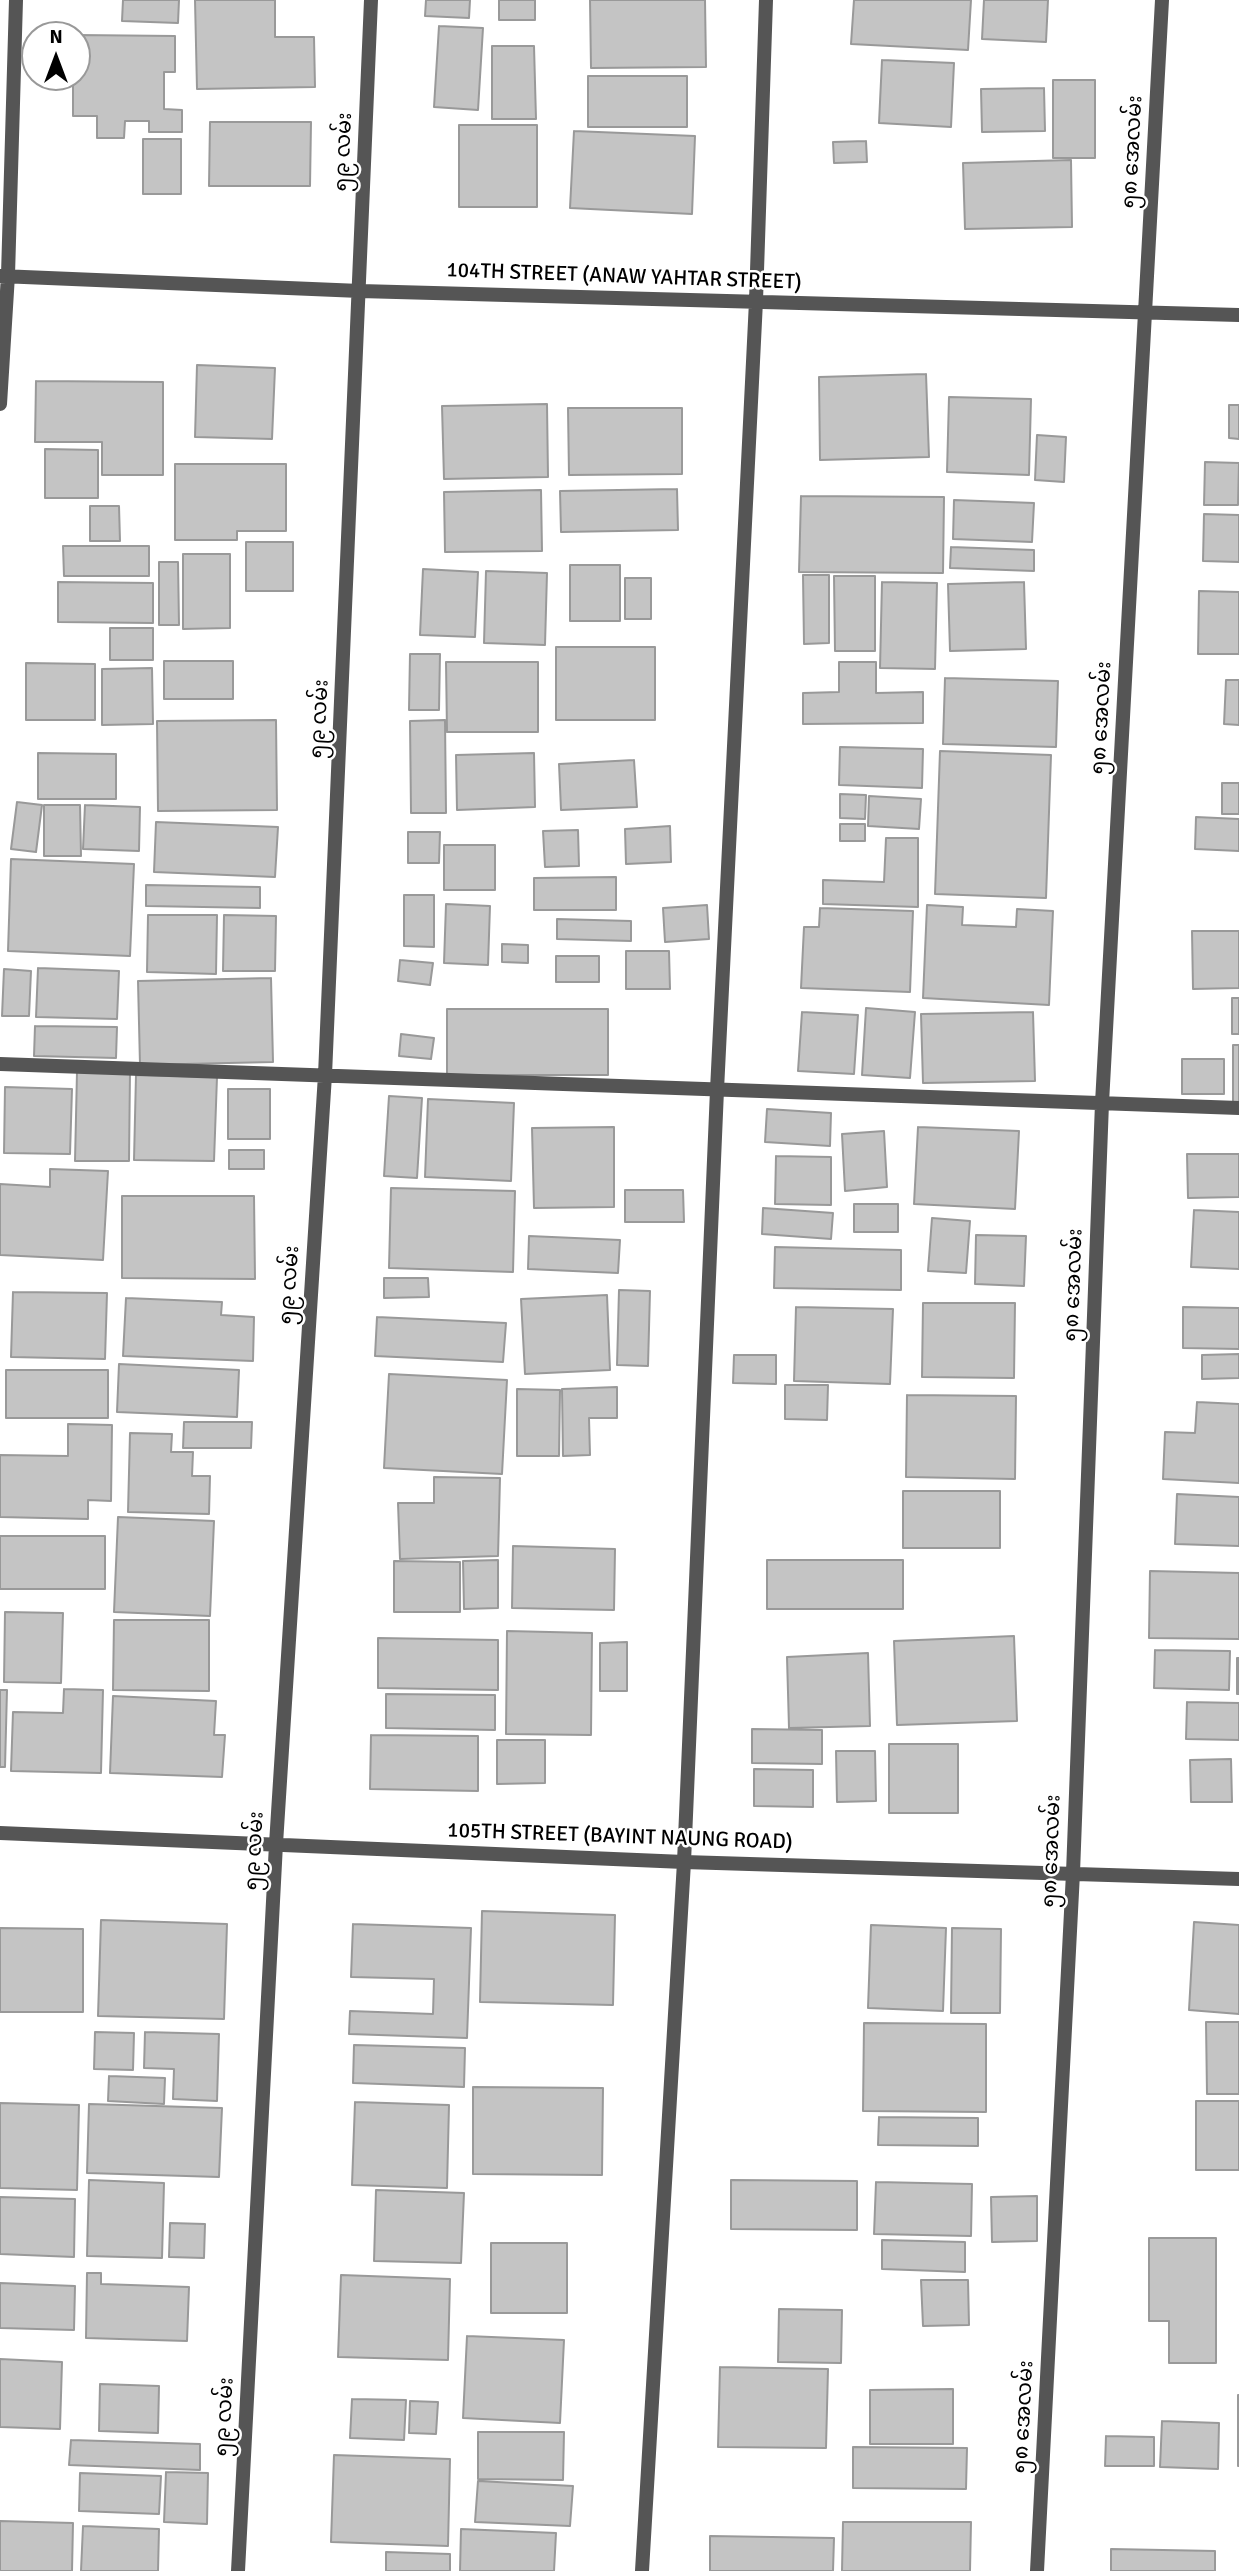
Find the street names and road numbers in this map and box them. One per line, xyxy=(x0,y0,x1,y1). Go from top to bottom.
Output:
street label: ၅၈ အေလမ်း xyxy=(1117,95,1149,209)
street label: ၅၉ လမ်း xyxy=(330,112,358,192)
street label: 104TH STREET (ANAW YAHTAR STREET) xyxy=(446,258,802,296)
street label: ၅၈ အေလမ်း xyxy=(1086,661,1118,775)
street label: ၅၉ လမ်း xyxy=(305,679,335,759)
street label: ၅၈ အေလမ်း xyxy=(1059,1228,1089,1342)
street label: ၅၉ လမ်း xyxy=(275,1245,305,1325)
street label: ၅၈ အေလမ်း xyxy=(1037,1794,1067,1908)
street label: ၅၉ လမ်း xyxy=(240,1811,270,1891)
street label: 105TH STREET (BAYINT NAUNG ROAD) xyxy=(447,1818,793,1856)
street label: ၅၈ အေလမ်း xyxy=(1008,2360,1040,2474)
street label: ၅၉ လမ်း xyxy=(210,2377,240,2457)

